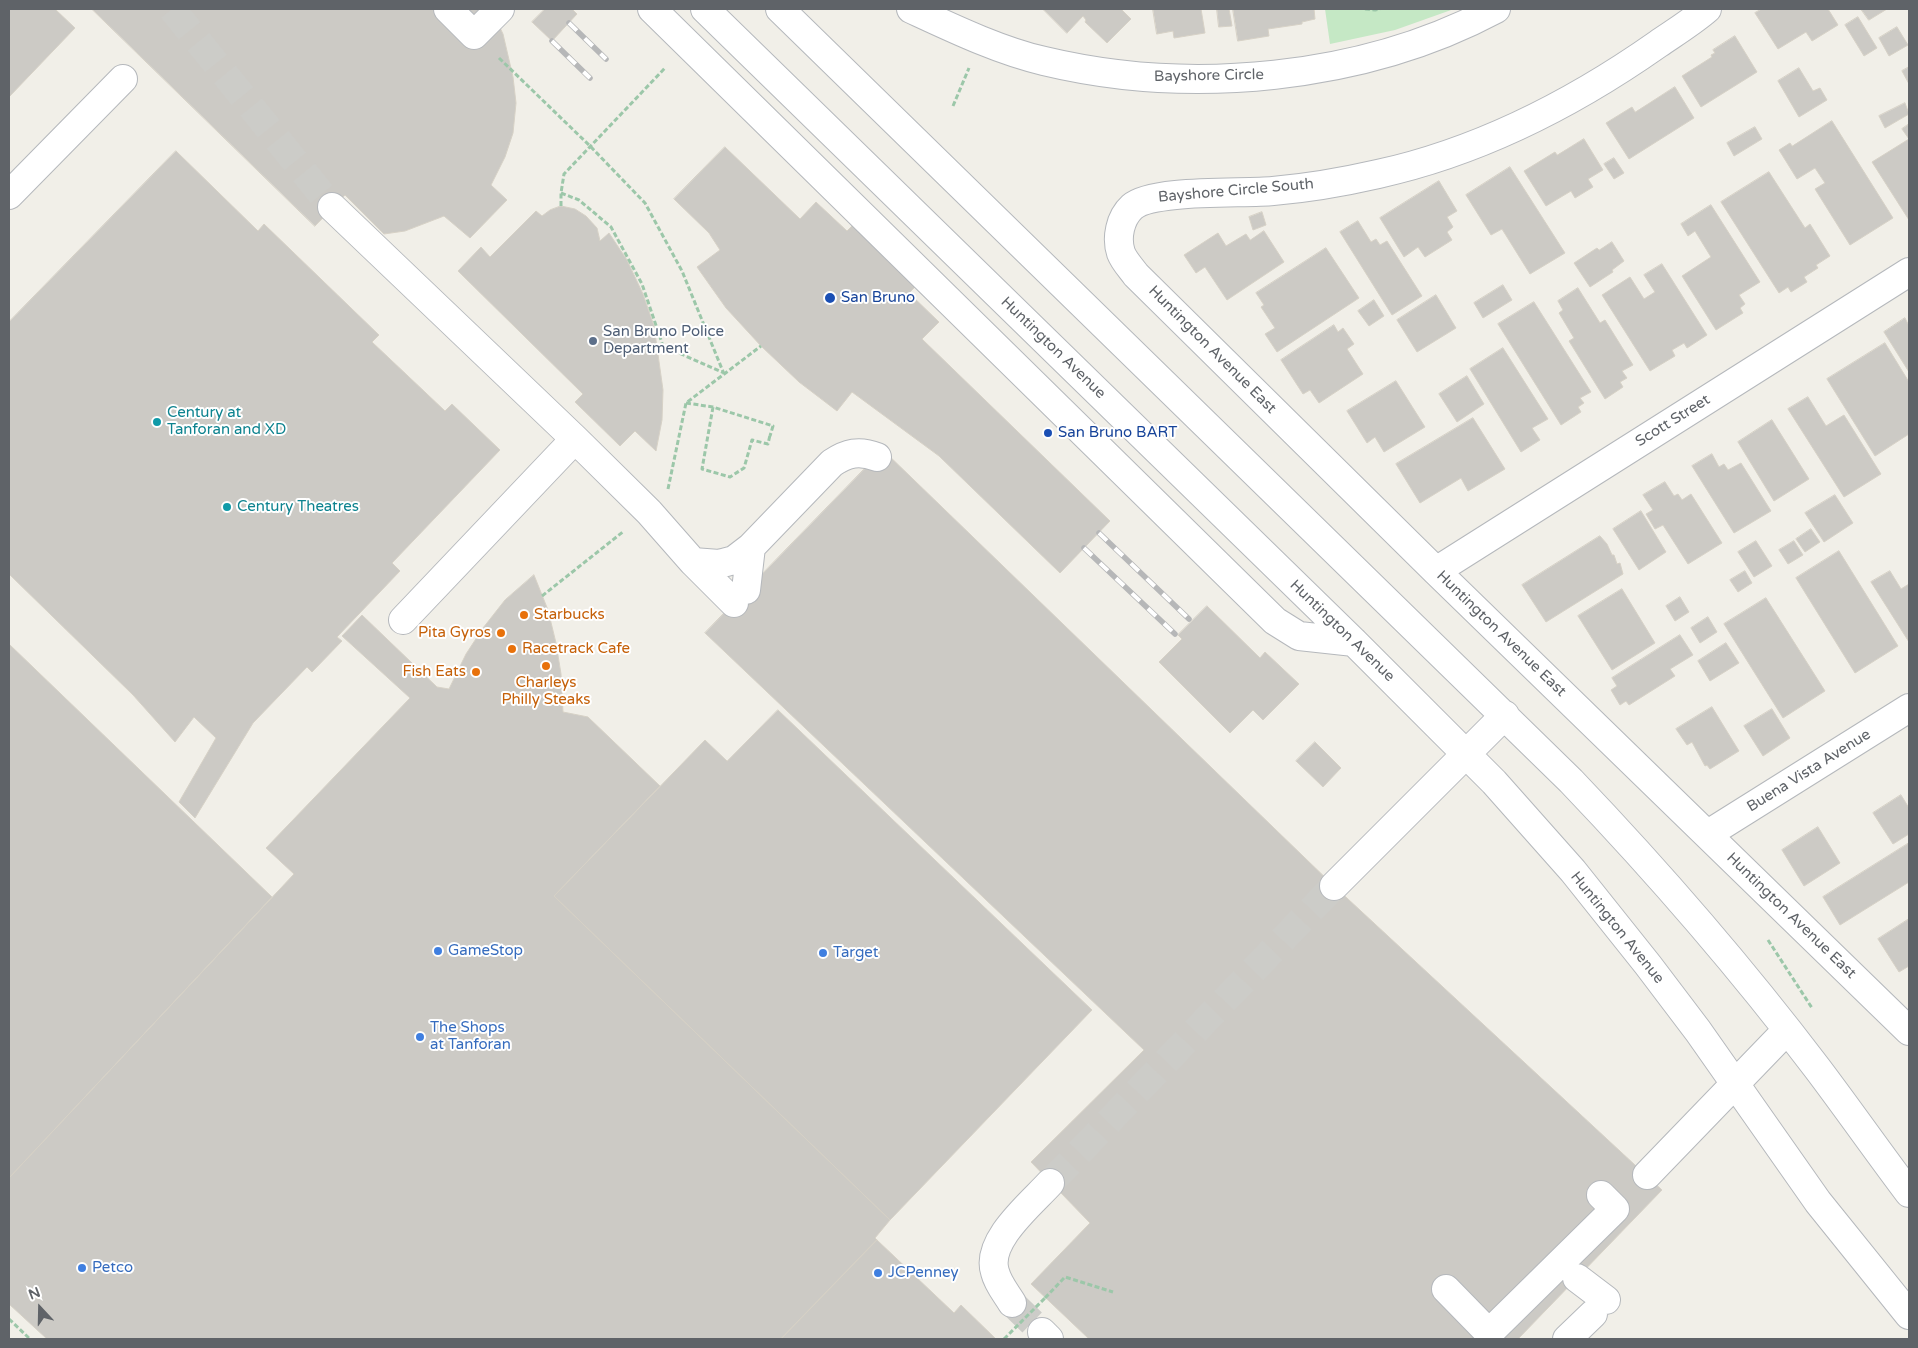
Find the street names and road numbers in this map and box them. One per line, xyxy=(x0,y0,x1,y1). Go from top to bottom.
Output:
street label: Bayshore Circle xyxy=(1154,66,1264,86)
street label: Bayshore Circle South xyxy=(1157,175,1315,207)
street label: Huntington Avenue East xyxy=(1144,282,1280,418)
street label: Huntington Avenue xyxy=(997,293,1109,403)
street label: Scott Street xyxy=(1632,391,1714,451)
street label: Huntington Avenue East xyxy=(1432,567,1570,701)
street label: Huntington Avenue xyxy=(1286,576,1398,686)
street label: Buena Vista Avenue xyxy=(1744,726,1874,816)
street label: Huntington Avenue East xyxy=(1722,849,1860,983)
street label: Huntington Avenue xyxy=(1566,868,1668,988)

